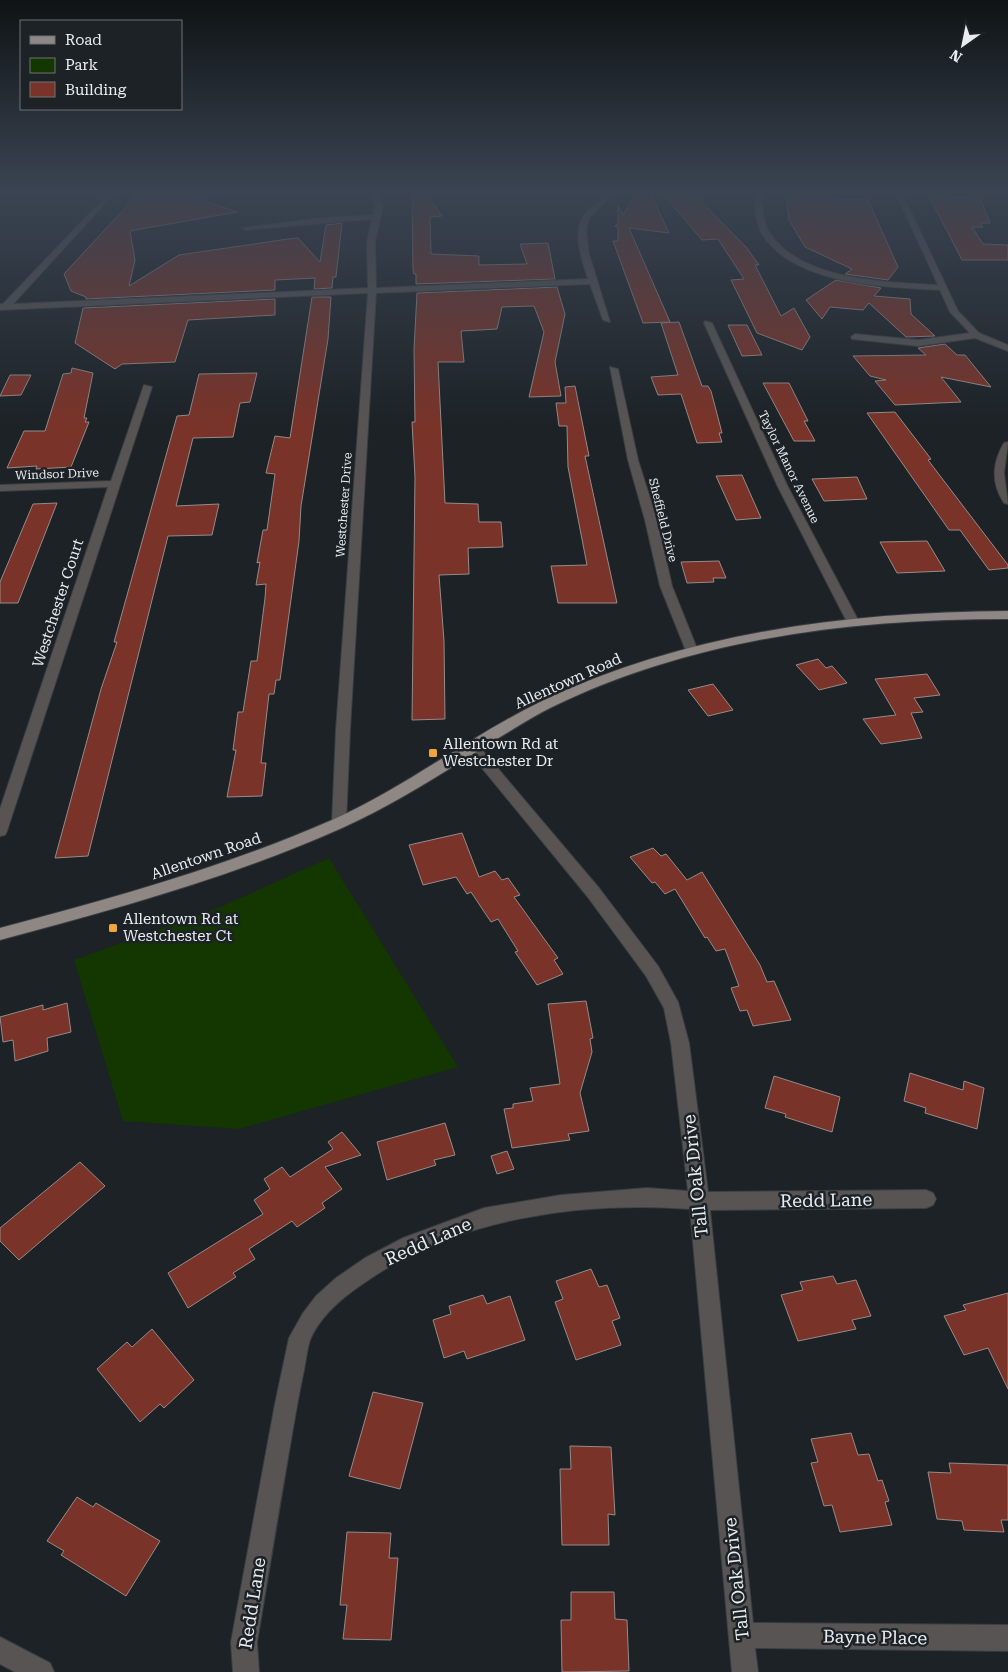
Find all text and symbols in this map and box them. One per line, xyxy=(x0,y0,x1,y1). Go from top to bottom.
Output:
legend xyxy=(20,20,182,110)
north arrow xyxy=(938,20,988,70)
text: Road xyxy=(65,31,102,49)
text: N xyxy=(947,46,965,66)
text: Park xyxy=(65,56,99,74)
text: Building xyxy=(65,81,127,99)
street label: Taylor Manor Avenue xyxy=(756,408,823,526)
street label: Westchester Drive xyxy=(333,452,355,558)
street label: Windsor Drive xyxy=(15,466,99,482)
street label: Sheffield Drive xyxy=(646,477,680,564)
street label: Westchester Court xyxy=(29,536,87,669)
street label: Allentown Road xyxy=(512,649,625,713)
place label: Allentown Rd at Westchester Dr xyxy=(443,735,559,770)
marker: Allentown Rd at Westchester Dr xyxy=(427,747,439,759)
street label: Allentown Road xyxy=(149,829,264,883)
place label: Allentown Rd at Westchester Ct xyxy=(123,910,239,945)
marker: Allentown Rd at Westchester Ct xyxy=(107,922,119,934)
street label: Tall Oak Drive xyxy=(678,1113,712,1238)
street label: Redd Lane xyxy=(780,1189,872,1211)
street label: Redd Lane xyxy=(382,1213,475,1269)
street label: Tall Oak Drive xyxy=(719,1516,753,1641)
street label: Redd Lane xyxy=(234,1556,270,1650)
street label: Bayne Place xyxy=(823,1626,928,1648)

